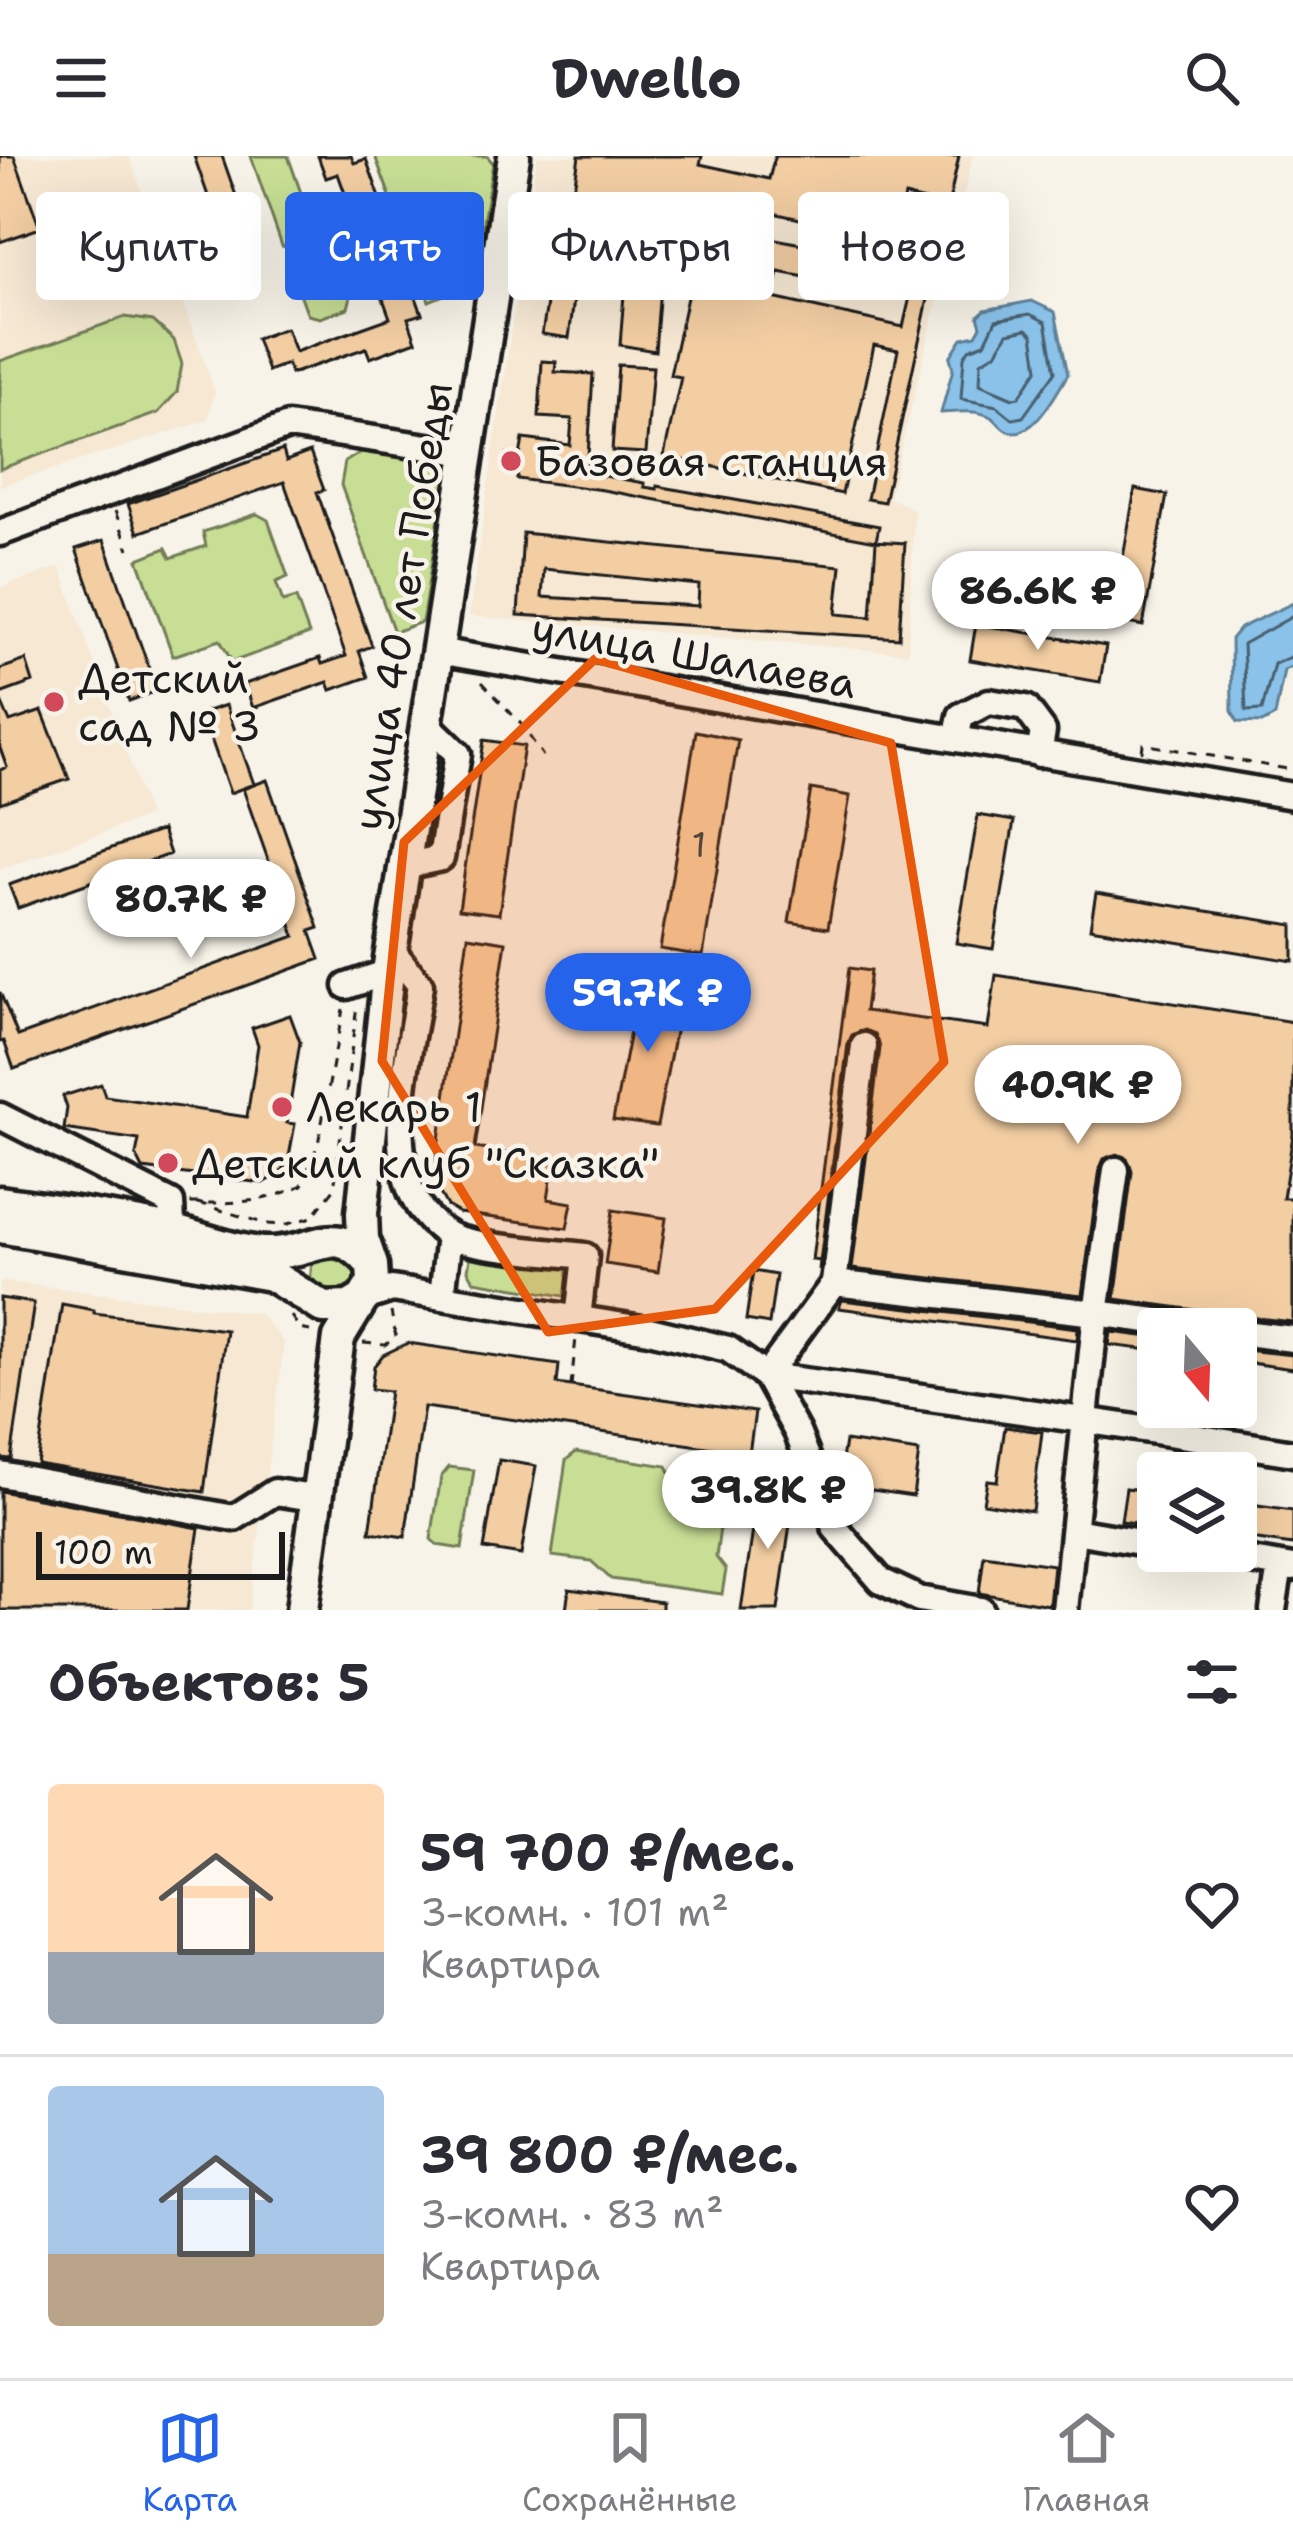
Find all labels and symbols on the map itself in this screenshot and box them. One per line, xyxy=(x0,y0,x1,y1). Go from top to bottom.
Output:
street label: улица 40 лет Победы xyxy=(339,378,465,834)
place label: Базовая станция xyxy=(535,433,888,489)
marker: Базовая станция xyxy=(498,448,524,474)
pin: 86.6K ₽ xyxy=(927,551,1149,653)
street label: улица Шалаева xyxy=(527,599,861,711)
place label: Детский сад № 3 xyxy=(78,650,261,754)
marker: Детский сад № 3 xyxy=(41,689,67,715)
house number: 1 xyxy=(691,820,707,869)
pin: 80.7K ₽ xyxy=(80,859,302,961)
pin: 59.7K ₽ xyxy=(537,953,759,1055)
pin: 40.9K ₽ xyxy=(967,1045,1189,1147)
place label: Лекарь 1 xyxy=(306,1079,482,1135)
marker: Лекарь 1 xyxy=(269,1094,295,1120)
place label: Детский клуб "Сказка" xyxy=(192,1135,659,1191)
marker: Детский клуб "Сказка" xyxy=(155,1150,181,1176)
north arrow xyxy=(1137,1308,1257,1428)
pin: 39.8K ₽ xyxy=(657,1450,879,1552)
scale bar xyxy=(36,1526,285,1579)

